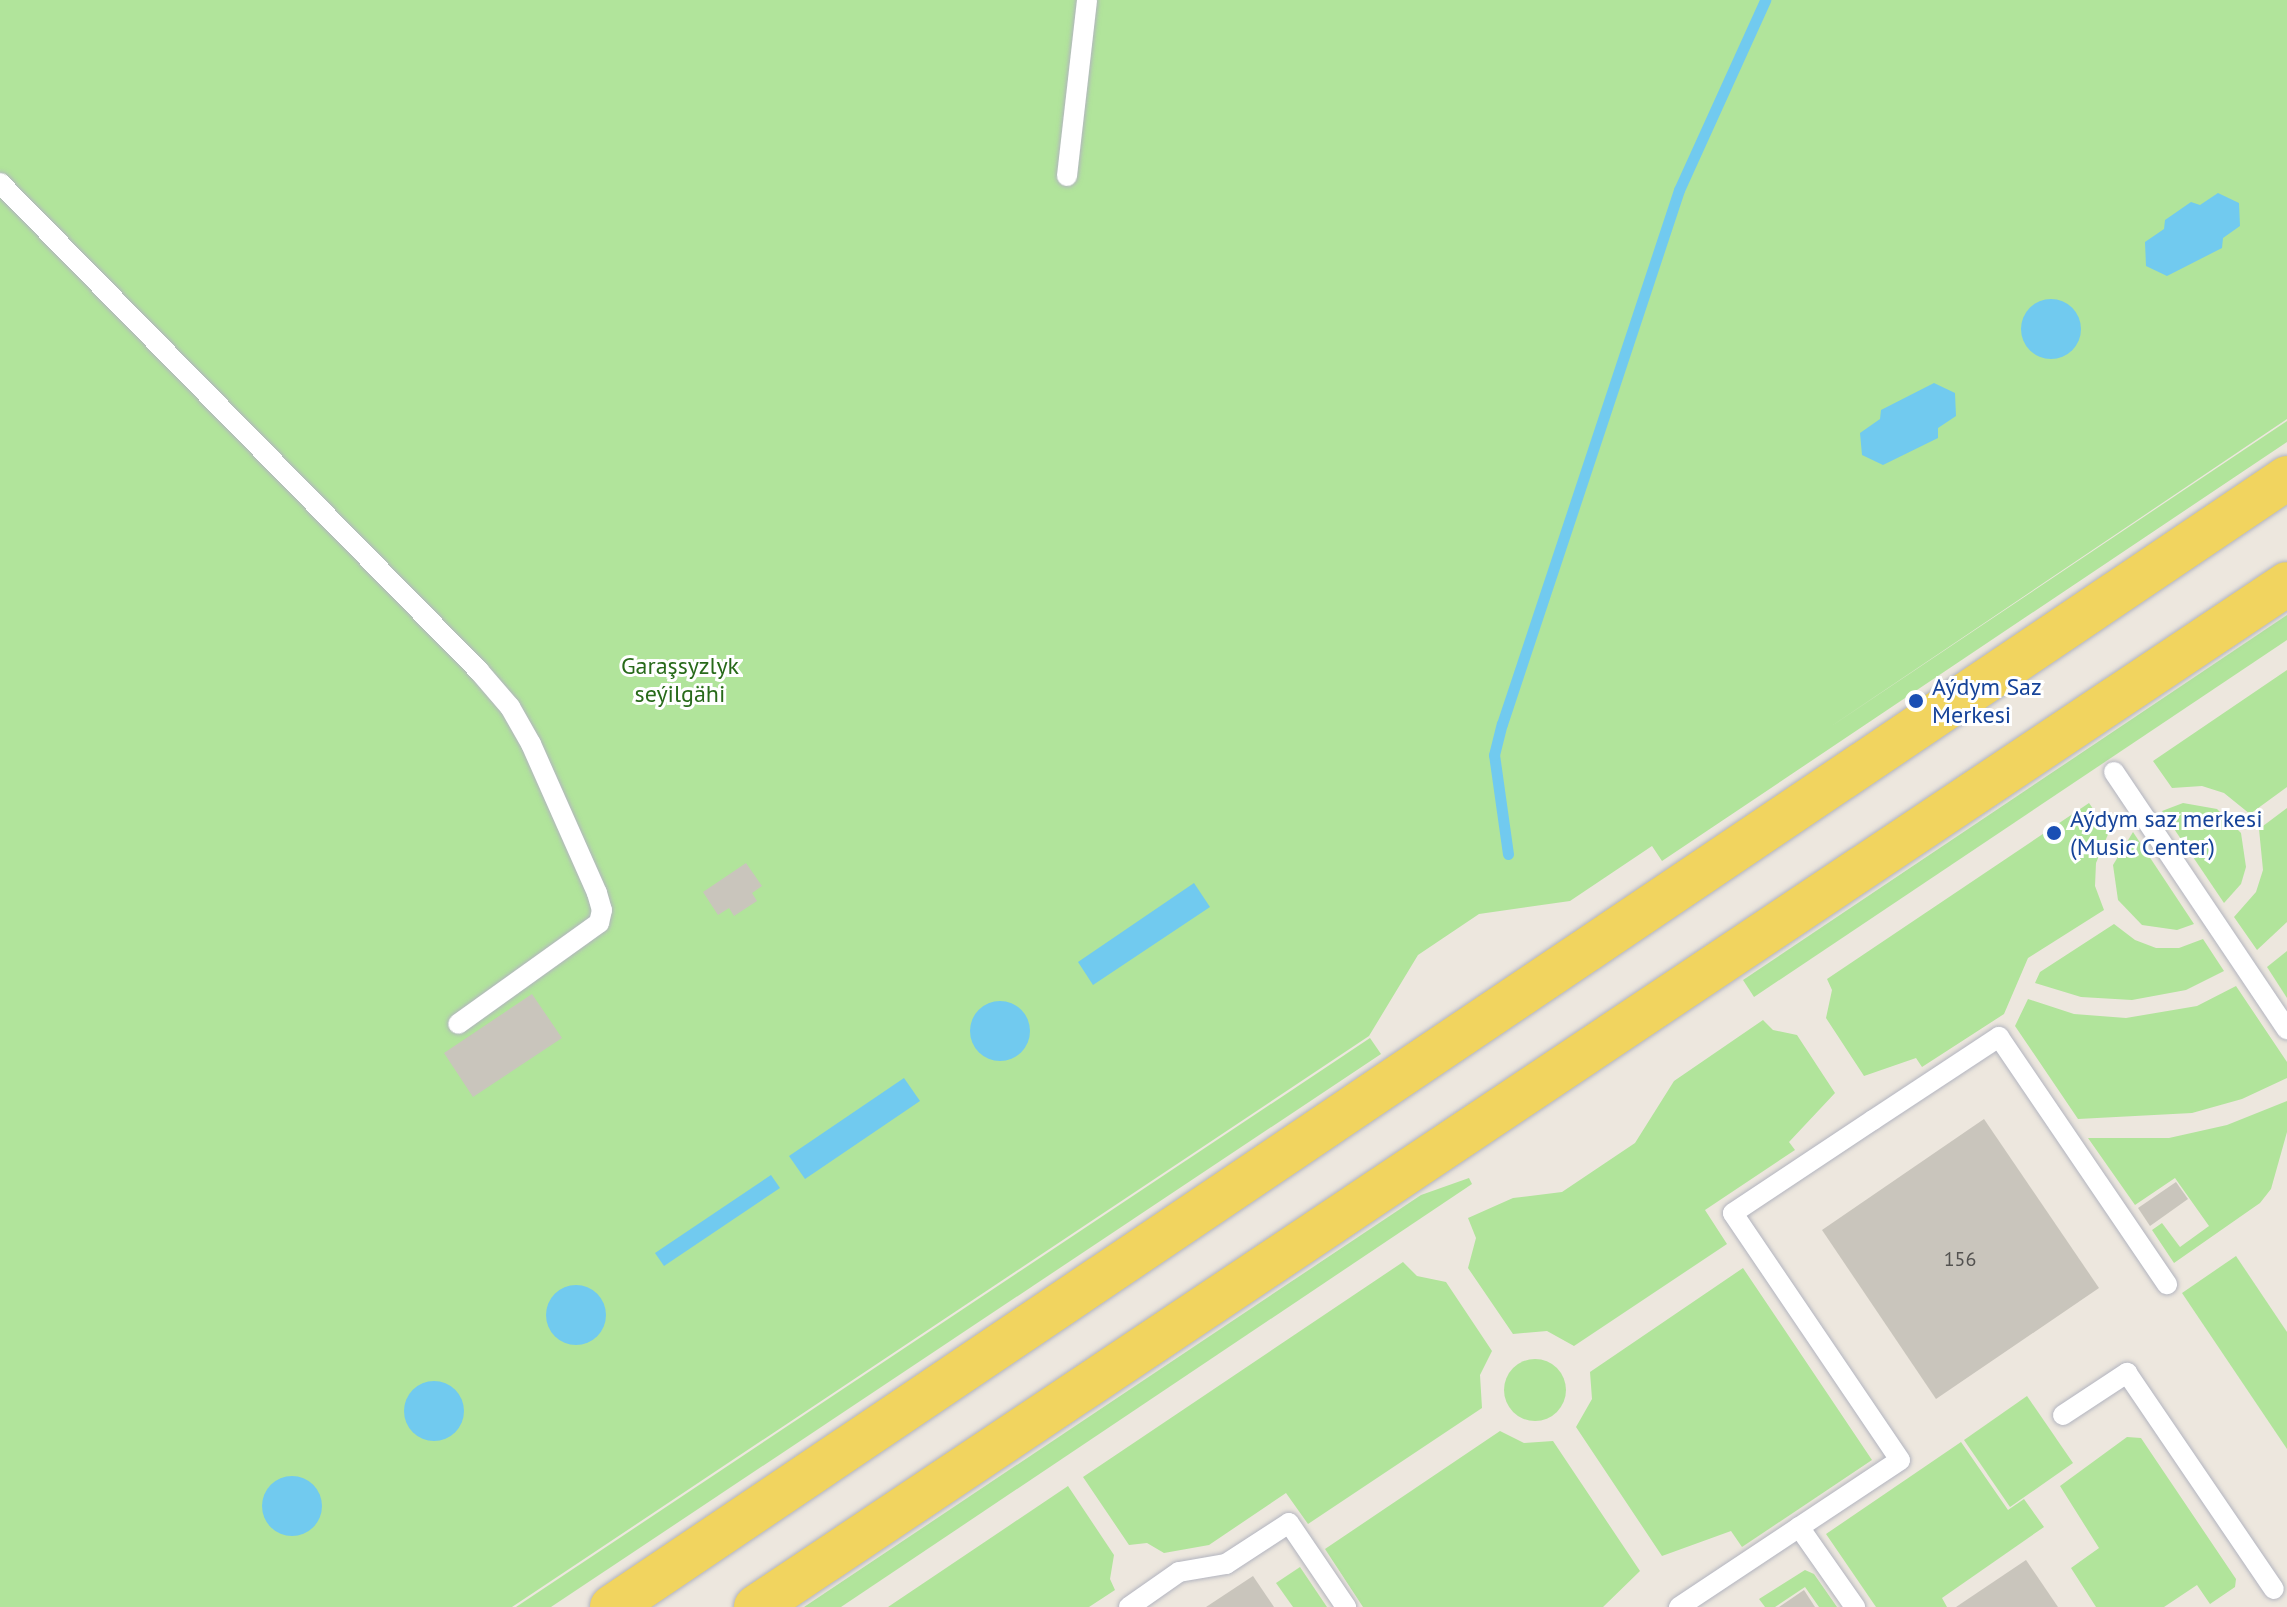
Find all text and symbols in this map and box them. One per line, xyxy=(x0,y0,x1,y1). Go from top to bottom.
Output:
park label: Garaşsyzlyk seýilgähi xyxy=(621,652,739,708)
place label: Aýdym Saz Merkesi xyxy=(1932,673,2042,729)
marker: Aýdym Saz Merkesi xyxy=(1907,692,1925,710)
place label: Aýdym saz merkesi (Music Center) xyxy=(2070,805,2263,861)
marker: Aýdym saz merkesi (Music Center) xyxy=(2045,824,2063,842)
house number: 156 xyxy=(1944,1247,1976,1271)

